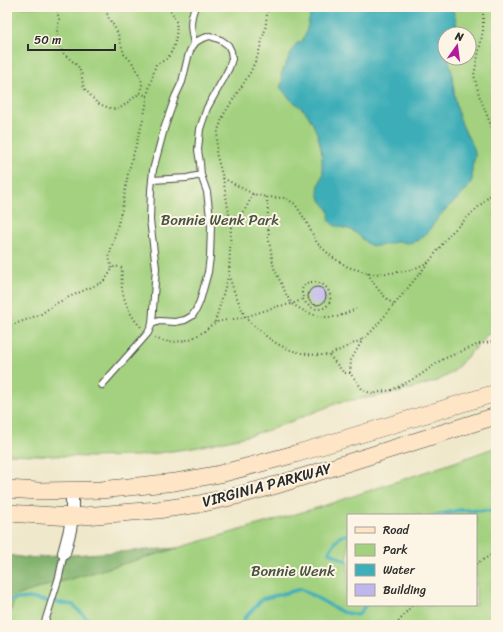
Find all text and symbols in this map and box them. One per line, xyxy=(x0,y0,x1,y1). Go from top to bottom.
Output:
scale bar xyxy=(28,26,115,52)
north arrow xyxy=(437,26,477,66)
text: N xyxy=(452,26,466,47)
text: 50 m xyxy=(34,29,61,51)
park label: Bonnie Wenk Park xyxy=(161,207,279,233)
street label: VIRGINIA PARKWAY xyxy=(199,455,335,515)
legend xyxy=(347,514,477,606)
text: Road xyxy=(383,519,410,541)
text: Park xyxy=(383,539,408,561)
park label: Bonnie Wenk xyxy=(251,558,336,584)
text: Water xyxy=(383,559,416,581)
text: Building xyxy=(383,579,426,601)

